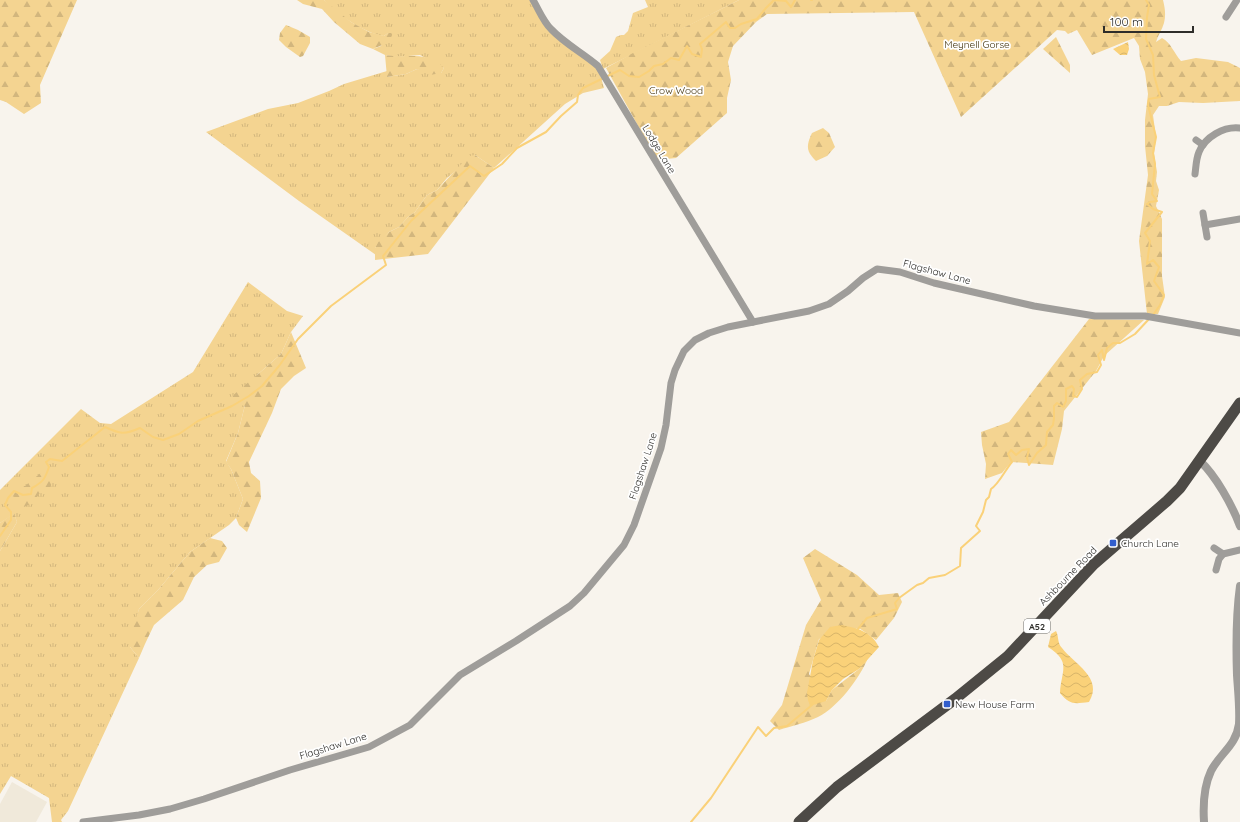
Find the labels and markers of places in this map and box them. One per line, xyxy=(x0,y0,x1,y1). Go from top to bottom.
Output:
place label: Church Lane xyxy=(1121,537,1179,550)
marker: Church Lane xyxy=(1108,538,1118,548)
place label: New House Farm xyxy=(955,698,1035,711)
marker: New House Farm xyxy=(942,699,952,709)

